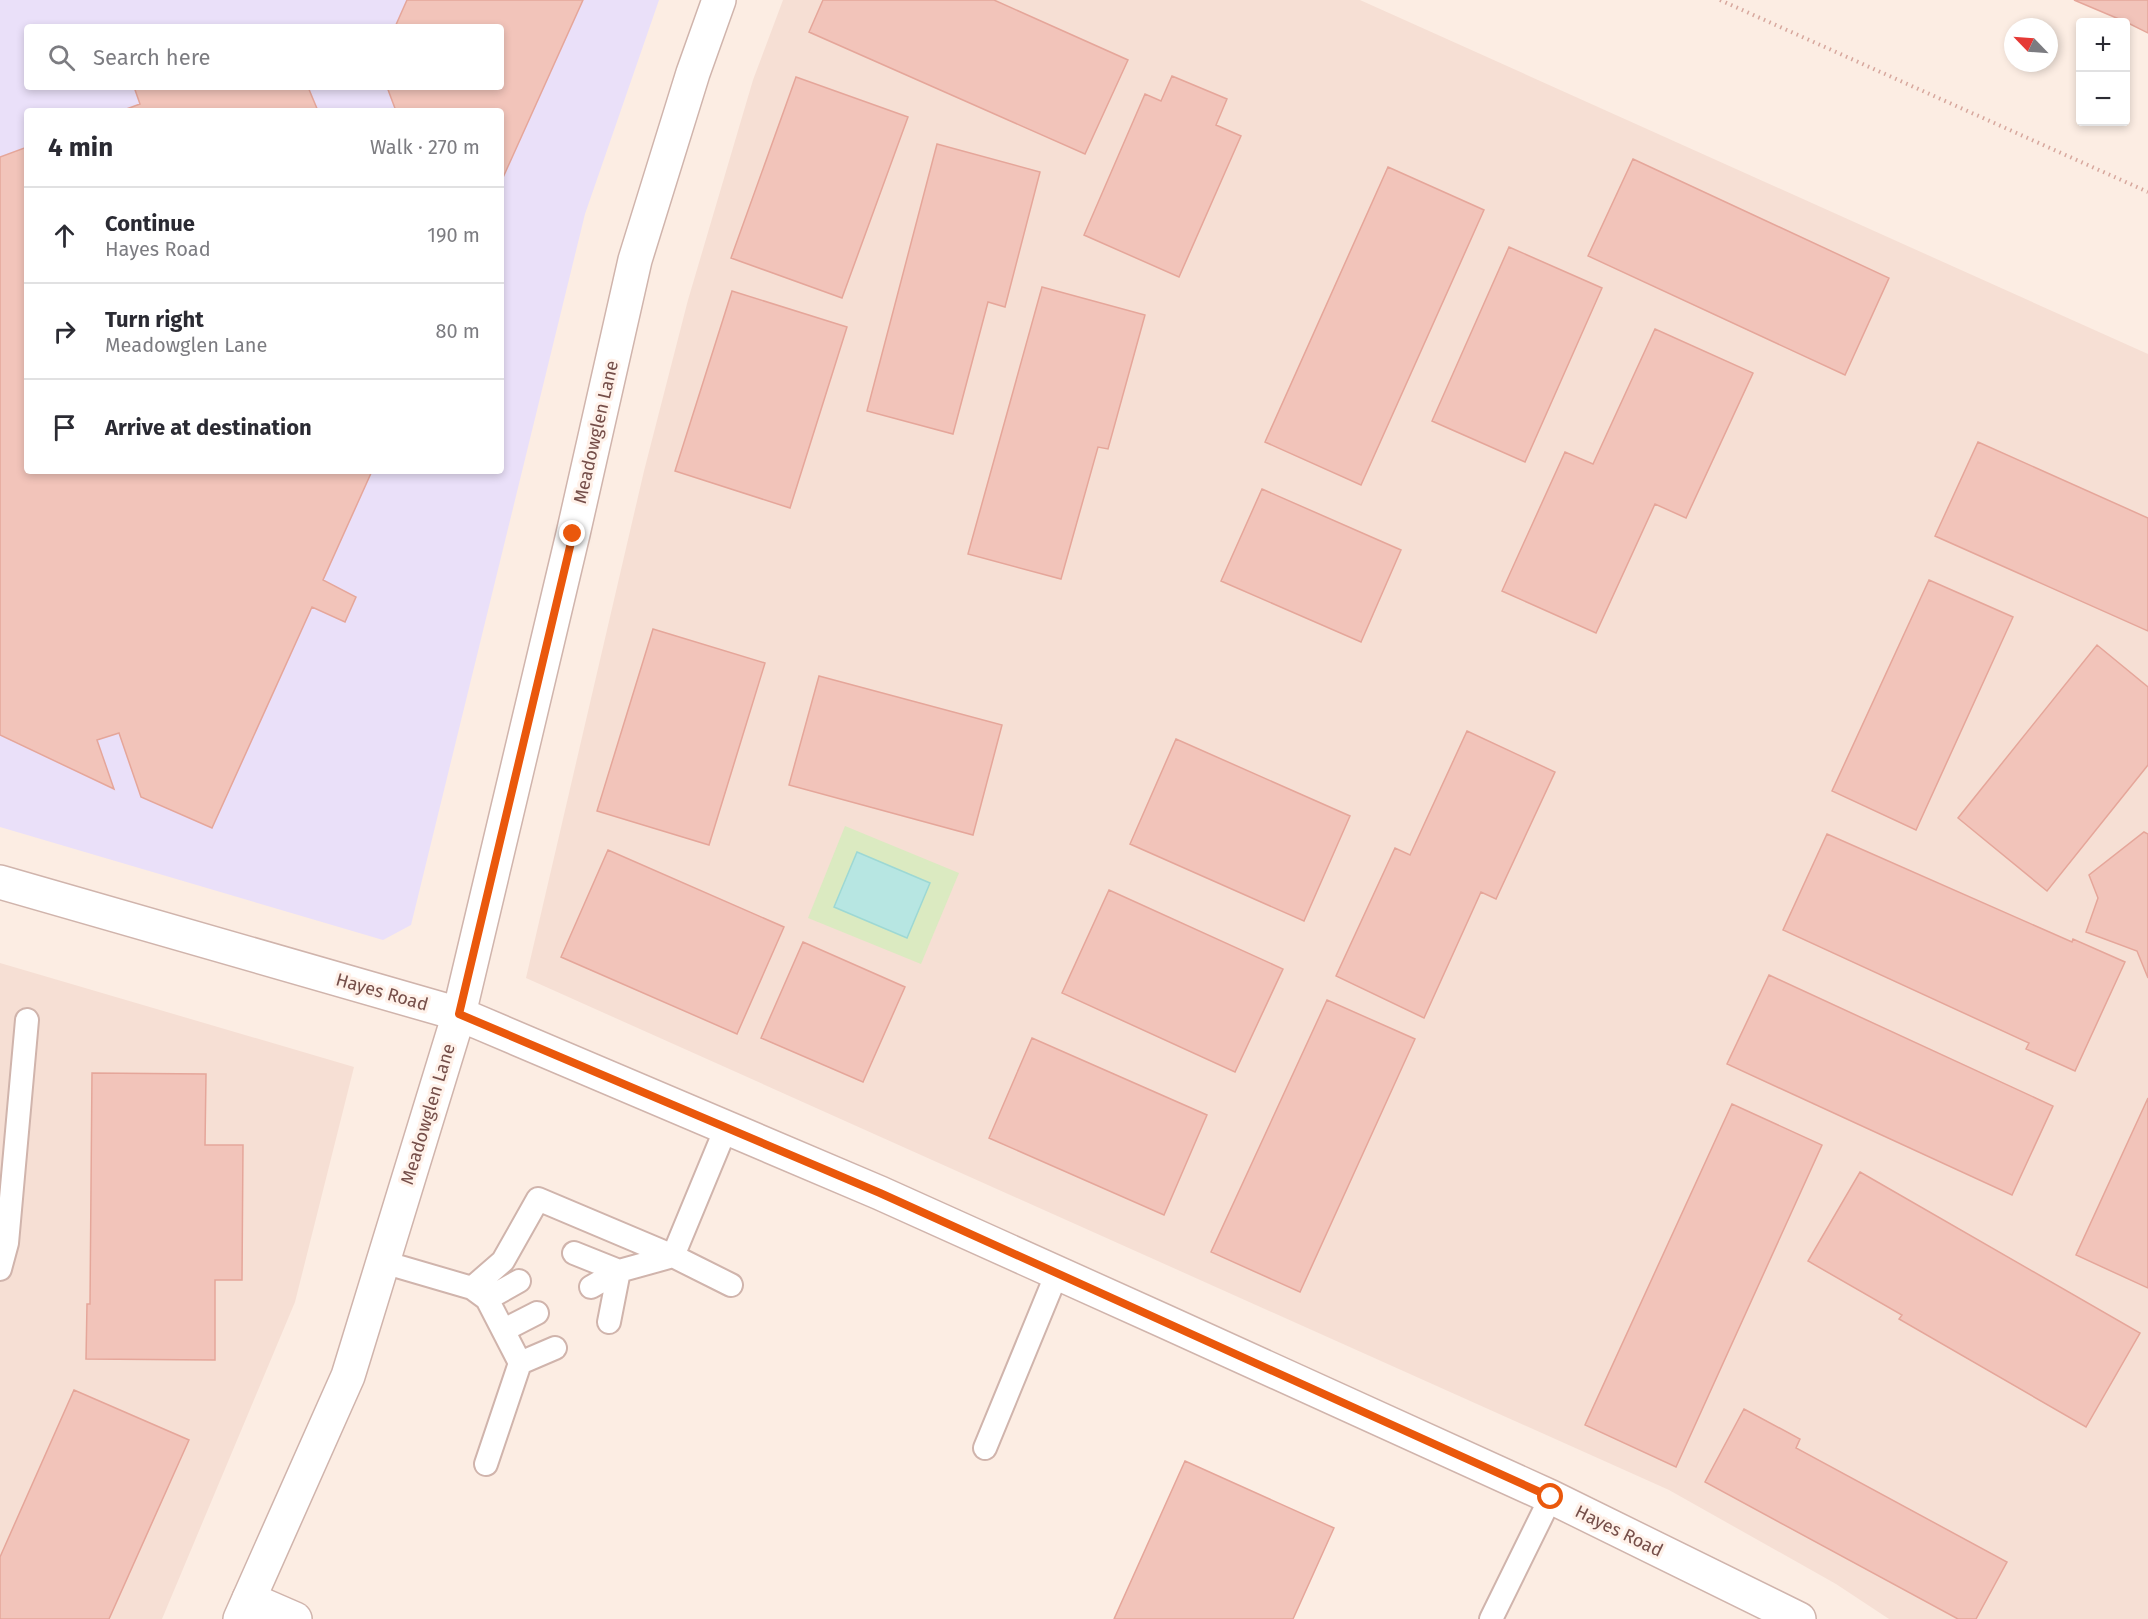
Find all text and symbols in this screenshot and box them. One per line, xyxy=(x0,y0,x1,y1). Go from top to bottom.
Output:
north arrow xyxy=(2004,18,2058,72)
map controls xyxy=(2076,18,2130,126)
button: + xyxy=(2076,18,2130,72)
search box xyxy=(24,24,504,90)
icon: search xyxy=(45,41,78,74)
text: Search here xyxy=(93,44,211,71)
button: − xyxy=(2076,72,2130,126)
text: 4 min xyxy=(48,132,113,163)
text: Walk · 270 m xyxy=(370,135,480,159)
text: Continue xyxy=(105,210,195,237)
icon: ahead xyxy=(48,219,81,252)
text: 190 m xyxy=(427,223,480,247)
text: Hayes Road xyxy=(105,237,211,261)
text: Turn right xyxy=(105,306,204,333)
icon: right xyxy=(48,315,81,348)
text: 80 m xyxy=(435,319,480,343)
text: Meadowglen Lane xyxy=(105,333,267,357)
street label: Meadowglen Lane xyxy=(569,358,623,506)
icon: arrive xyxy=(48,411,81,444)
text: Arrive at destination xyxy=(105,414,312,441)
route end xyxy=(559,520,585,546)
street label: Hayes Road xyxy=(333,968,431,1016)
street label: Meadowglen Lane xyxy=(396,1041,460,1187)
route start xyxy=(1537,1483,1563,1509)
street label: Hayes Road xyxy=(1571,1500,1667,1562)

